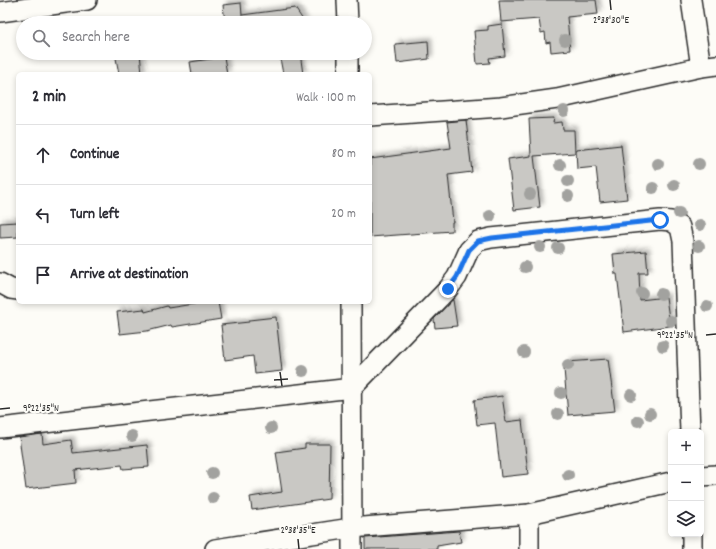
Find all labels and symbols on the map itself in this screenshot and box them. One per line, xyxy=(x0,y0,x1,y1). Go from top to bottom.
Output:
text: 2°38'30"E xyxy=(593,14,629,28)
route start xyxy=(651,211,669,229)
route end xyxy=(439,280,457,298)
text: 9°22'35"N xyxy=(657,329,693,343)
text: 9°22'35"N xyxy=(23,402,59,416)
text: 2°38'35"E xyxy=(280,524,316,538)

